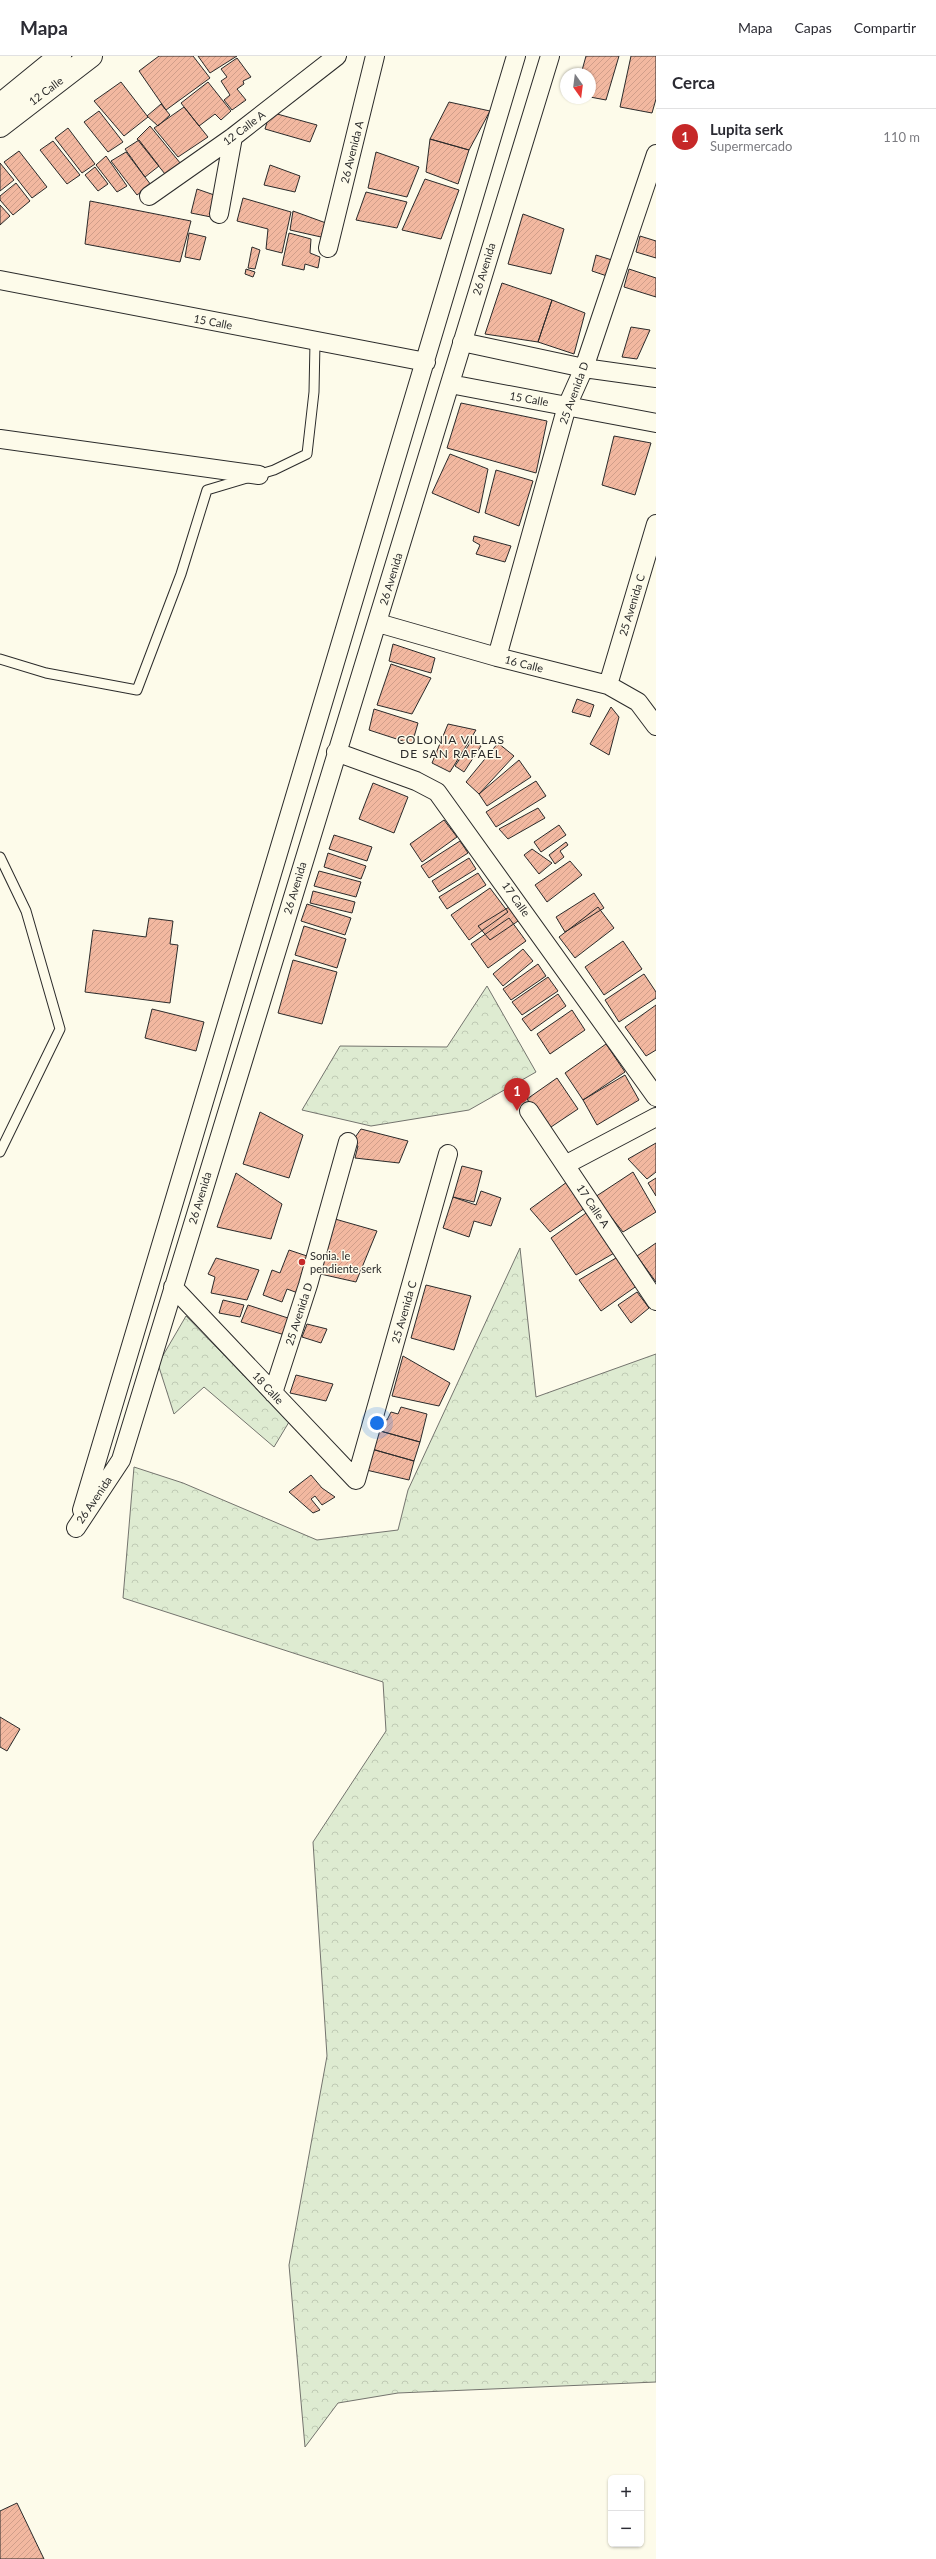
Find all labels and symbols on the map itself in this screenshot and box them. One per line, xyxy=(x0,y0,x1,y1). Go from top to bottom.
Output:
north arrow xyxy=(560,68,596,104)
street label: 12 Calle xyxy=(26,73,65,108)
street label: 12 Calle A xyxy=(220,107,268,148)
street label: 26 Avenida A xyxy=(337,119,366,184)
street label: 26 Avenida xyxy=(469,241,498,297)
street label: 15 Calle xyxy=(193,311,234,332)
street label: 25 Avenida D xyxy=(556,360,591,426)
street label: 15 Calle xyxy=(509,389,550,408)
street label: 26 Avenida xyxy=(376,551,405,607)
street label: 25 Avenida C xyxy=(616,572,647,637)
street label: 16 Calle xyxy=(503,652,545,675)
district label: COLONIA VILLAS DE SAN RAFAEL xyxy=(397,732,505,761)
street label: 26 Avenida xyxy=(280,860,309,916)
street label: 17 Calle xyxy=(500,879,533,919)
pin: 1 xyxy=(504,1078,530,1111)
street label: 26 Avenida xyxy=(185,1170,214,1226)
street label: 17 Calle A xyxy=(574,1182,613,1230)
place label: Sonia. le pendiente serk xyxy=(310,1249,382,1275)
marker: Sonia. le pendiente serk xyxy=(297,1257,307,1267)
street label: 25 Avenida C xyxy=(388,1279,419,1344)
street label: 25 Avenida D xyxy=(282,1281,315,1347)
street label: 18 Calle xyxy=(250,1369,287,1407)
your location xyxy=(367,1413,387,1433)
street label: 26 Avenida xyxy=(73,1474,114,1526)

